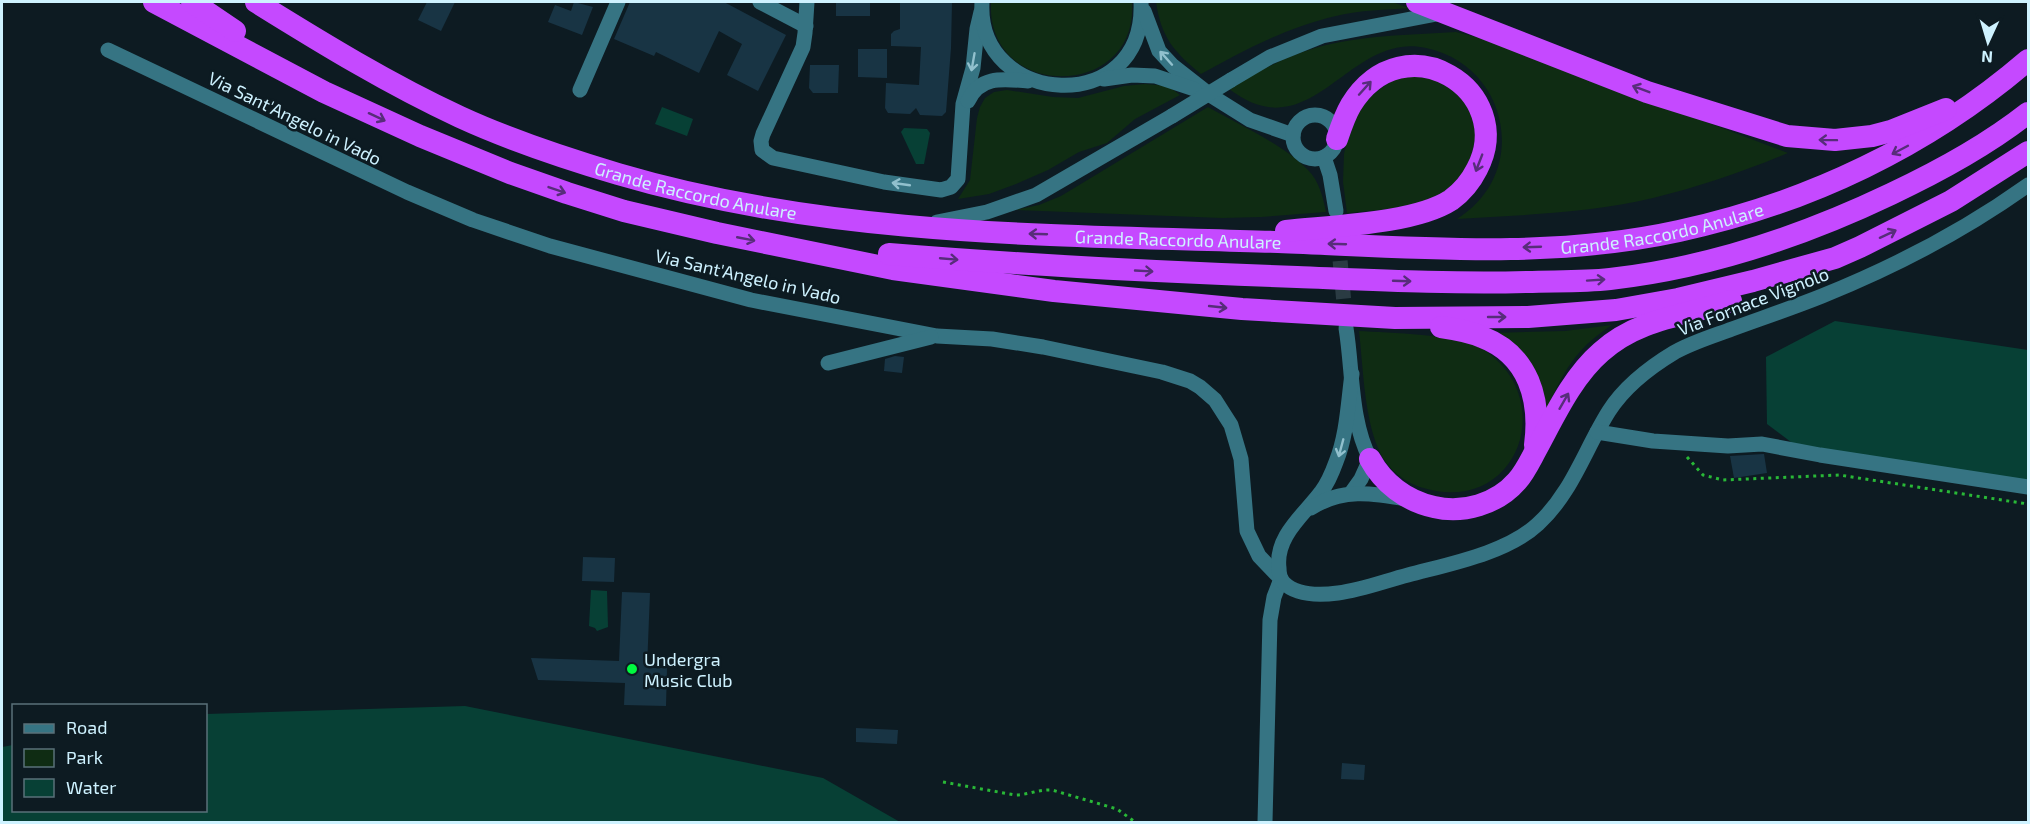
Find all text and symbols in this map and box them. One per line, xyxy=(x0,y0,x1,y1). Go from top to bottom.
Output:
north arrow xyxy=(1958,12,2018,72)
text: N xyxy=(1980,48,1993,67)
one-way arrow xyxy=(1159,51,1173,66)
one-way arrow xyxy=(968,52,979,72)
street label: Via Sant'Angelo in Vado xyxy=(205,66,385,170)
one-way arrow xyxy=(1358,81,1372,96)
one-way arrow xyxy=(1632,83,1650,94)
one-way arrow xyxy=(367,111,385,123)
one-way arrow xyxy=(1818,134,1838,146)
one-way arrow xyxy=(1892,144,1909,156)
one-way arrow xyxy=(1473,153,1484,172)
street label: Grande Raccordo Anulare xyxy=(592,157,798,224)
one-way arrow xyxy=(892,179,911,190)
one-way arrow xyxy=(547,186,566,197)
street label: Grande Raccordo Anulare xyxy=(1560,198,1766,258)
street label: Grande Raccordo Anulare xyxy=(1074,225,1282,253)
one-way arrow xyxy=(1879,227,1897,239)
one-way arrow xyxy=(1028,228,1048,239)
one-way arrow xyxy=(736,234,755,245)
one-way arrow xyxy=(1328,239,1348,250)
one-way arrow xyxy=(1523,242,1543,253)
street label: Via Sant'Angelo in Vado xyxy=(653,244,843,308)
one-way arrow xyxy=(939,254,959,265)
street label: Via Fornace Vignolo xyxy=(1674,262,1832,340)
one-way arrow xyxy=(1133,265,1153,276)
one-way arrow xyxy=(1586,274,1606,285)
one-way arrow xyxy=(1391,275,1411,287)
one-way arrow xyxy=(1207,302,1227,313)
one-way arrow xyxy=(1486,311,1506,323)
one-way arrow xyxy=(1558,393,1570,410)
one-way arrow xyxy=(1334,438,1346,457)
place label: Undergra Music Club xyxy=(644,648,733,691)
marker: Undergra Music Club xyxy=(625,662,639,676)
legend xyxy=(12,704,207,812)
text: Road xyxy=(66,716,107,738)
text: Park xyxy=(66,746,103,768)
text: Water xyxy=(66,776,116,798)

